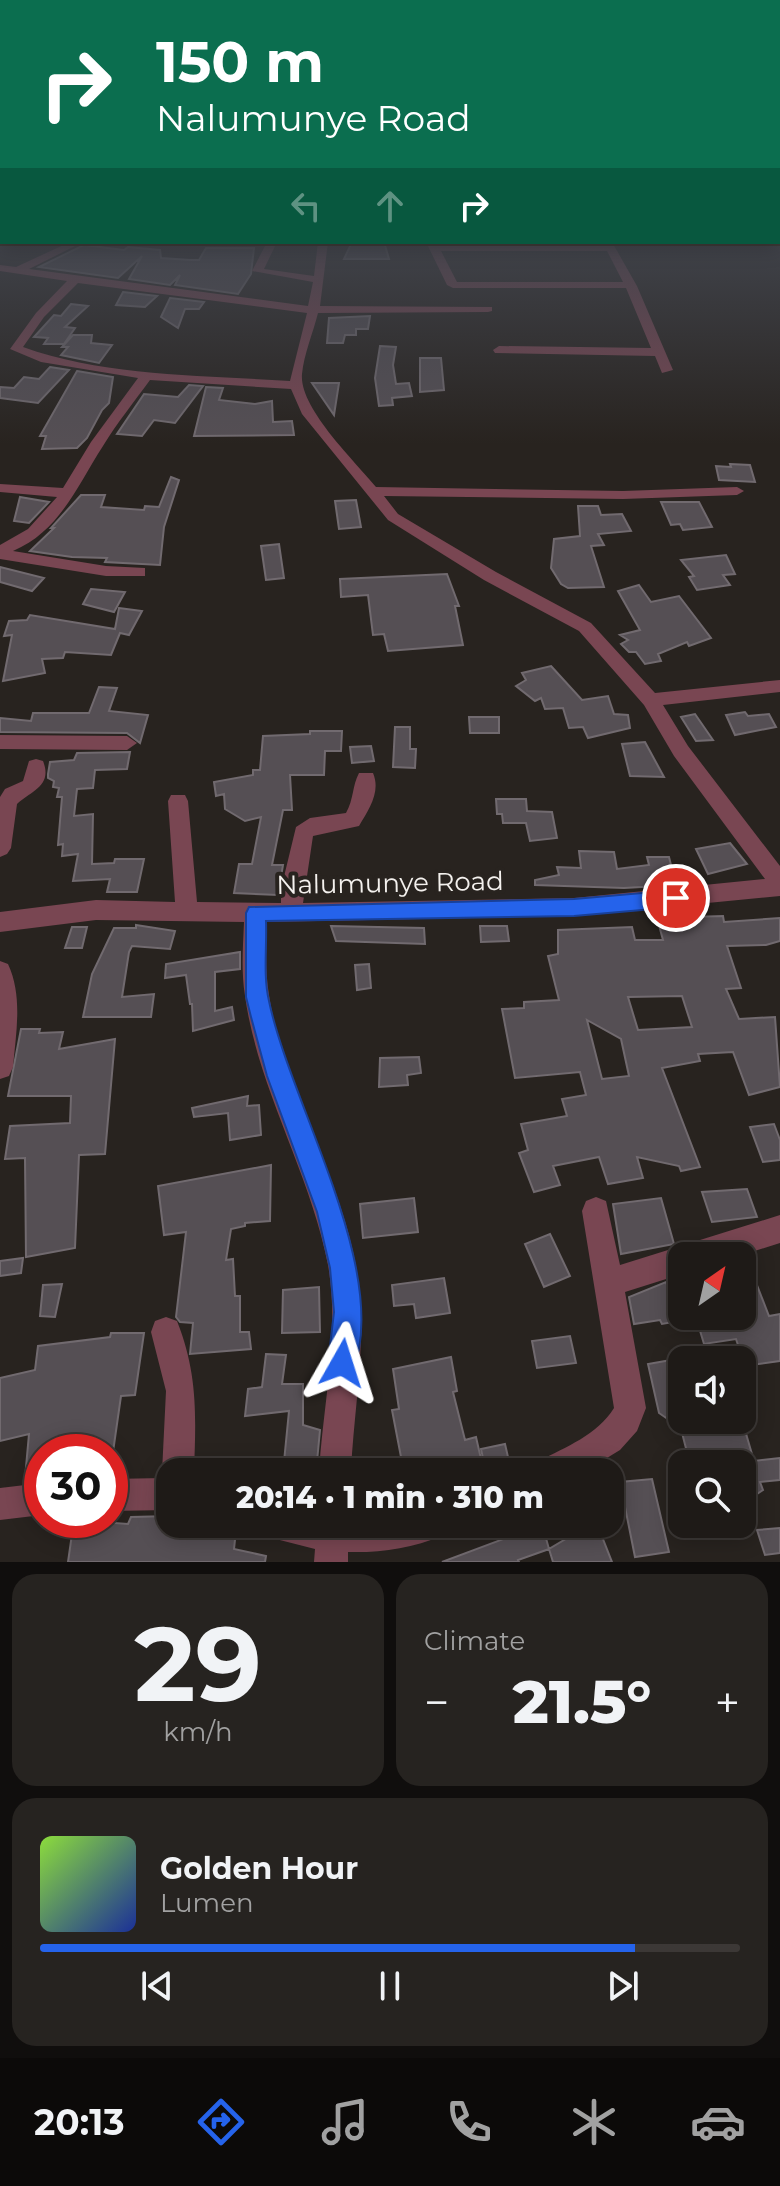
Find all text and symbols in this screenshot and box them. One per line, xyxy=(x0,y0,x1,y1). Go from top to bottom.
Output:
text: 150 m xyxy=(156,28,324,96)
icon: right xyxy=(24,32,128,136)
text: Nalumunye Road xyxy=(156,96,471,140)
icon: left xyxy=(284,184,328,228)
icon: ahead xyxy=(368,184,412,228)
icon: right xyxy=(452,184,496,228)
pin xyxy=(642,864,710,932)
street label: Nalumunye Road xyxy=(276,865,504,901)
icon: arrive xyxy=(654,876,698,920)
north arrow xyxy=(668,1242,756,1330)
map controls xyxy=(668,1242,756,1538)
position arrow xyxy=(300,1321,384,1405)
button: sound xyxy=(668,1346,756,1434)
speed limit sign: 30 xyxy=(24,1434,128,1538)
button: search xyxy=(668,1450,756,1538)
text: 20:14 · 1 min · 310 m xyxy=(236,1479,544,1516)
text: 29 xyxy=(134,1600,262,1727)
text: Climate xyxy=(424,1625,525,1657)
text: 21.5° xyxy=(513,1665,651,1738)
text: − xyxy=(424,1675,449,1729)
text: + xyxy=(715,1675,740,1729)
text: km/h xyxy=(163,1716,233,1748)
text: Golden Hour xyxy=(160,1850,358,1887)
text: Lumen xyxy=(160,1887,253,1919)
icon: previous xyxy=(135,1964,179,2008)
icon: pause xyxy=(368,1964,412,2008)
icon: next xyxy=(601,1964,645,2008)
icon: directions xyxy=(193,2094,249,2150)
icon: music xyxy=(317,2094,373,2150)
icon: phone xyxy=(441,2094,497,2150)
icon: climate xyxy=(566,2094,622,2150)
icon: car xyxy=(690,2094,746,2150)
text: 20:13 xyxy=(34,2100,125,2144)

